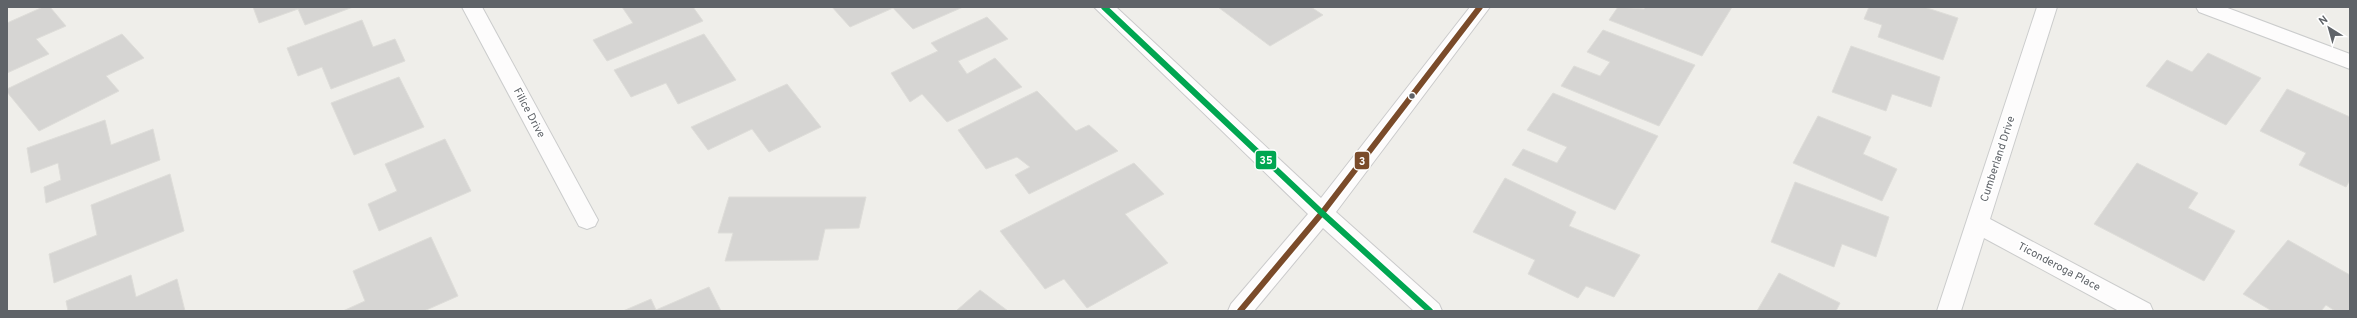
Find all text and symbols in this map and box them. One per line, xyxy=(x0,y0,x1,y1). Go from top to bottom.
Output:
north arrow xyxy=(2309,8,2349,48)
text: N xyxy=(2316,13,2331,29)
street label: Filice Drive xyxy=(510,86,548,141)
unlabelled marker xyxy=(1407,91,1417,101)
street label: Cumberland Drive xyxy=(1978,114,2018,204)
line badge: 35 xyxy=(1255,150,1277,170)
line badge: 3 xyxy=(1354,151,1370,170)
text: 35 xyxy=(1259,154,1273,168)
text: 3 xyxy=(1359,155,1365,169)
street label: Ticonderoga Place xyxy=(2015,239,2103,295)

